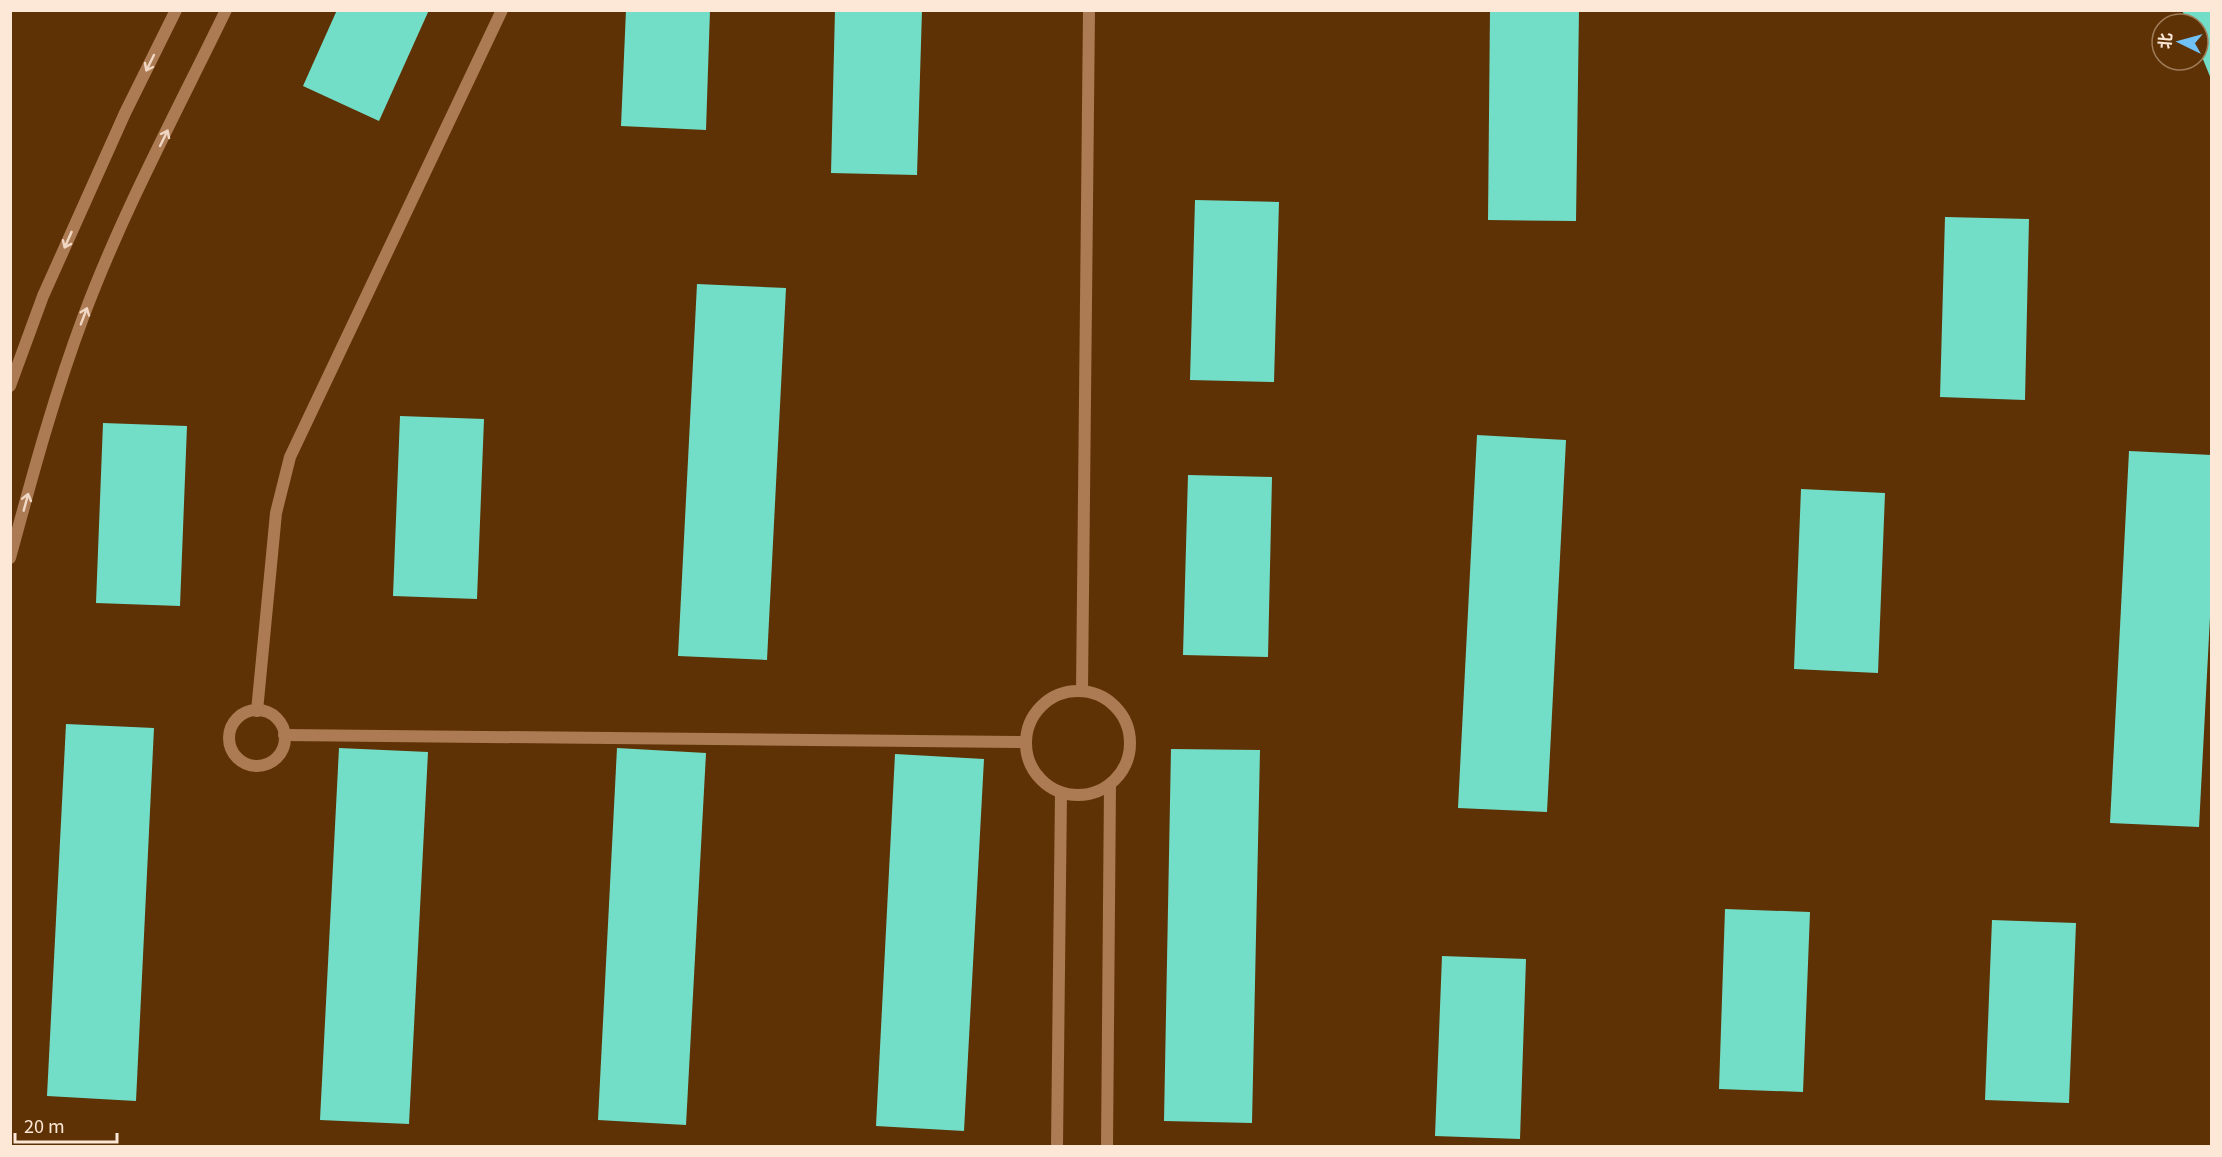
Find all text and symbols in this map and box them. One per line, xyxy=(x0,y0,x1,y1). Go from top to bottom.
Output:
north arrow xyxy=(2150,12,2210,72)
text: 北 xyxy=(2151,32,2177,50)
one-way arrow xyxy=(143,53,155,71)
one-way arrow xyxy=(158,130,170,148)
one-way arrow xyxy=(62,230,73,249)
one-way arrow xyxy=(79,307,90,326)
one-way arrow xyxy=(20,493,32,512)
scale bar xyxy=(15,1106,117,1144)
text: 20 m xyxy=(24,1112,65,1138)

